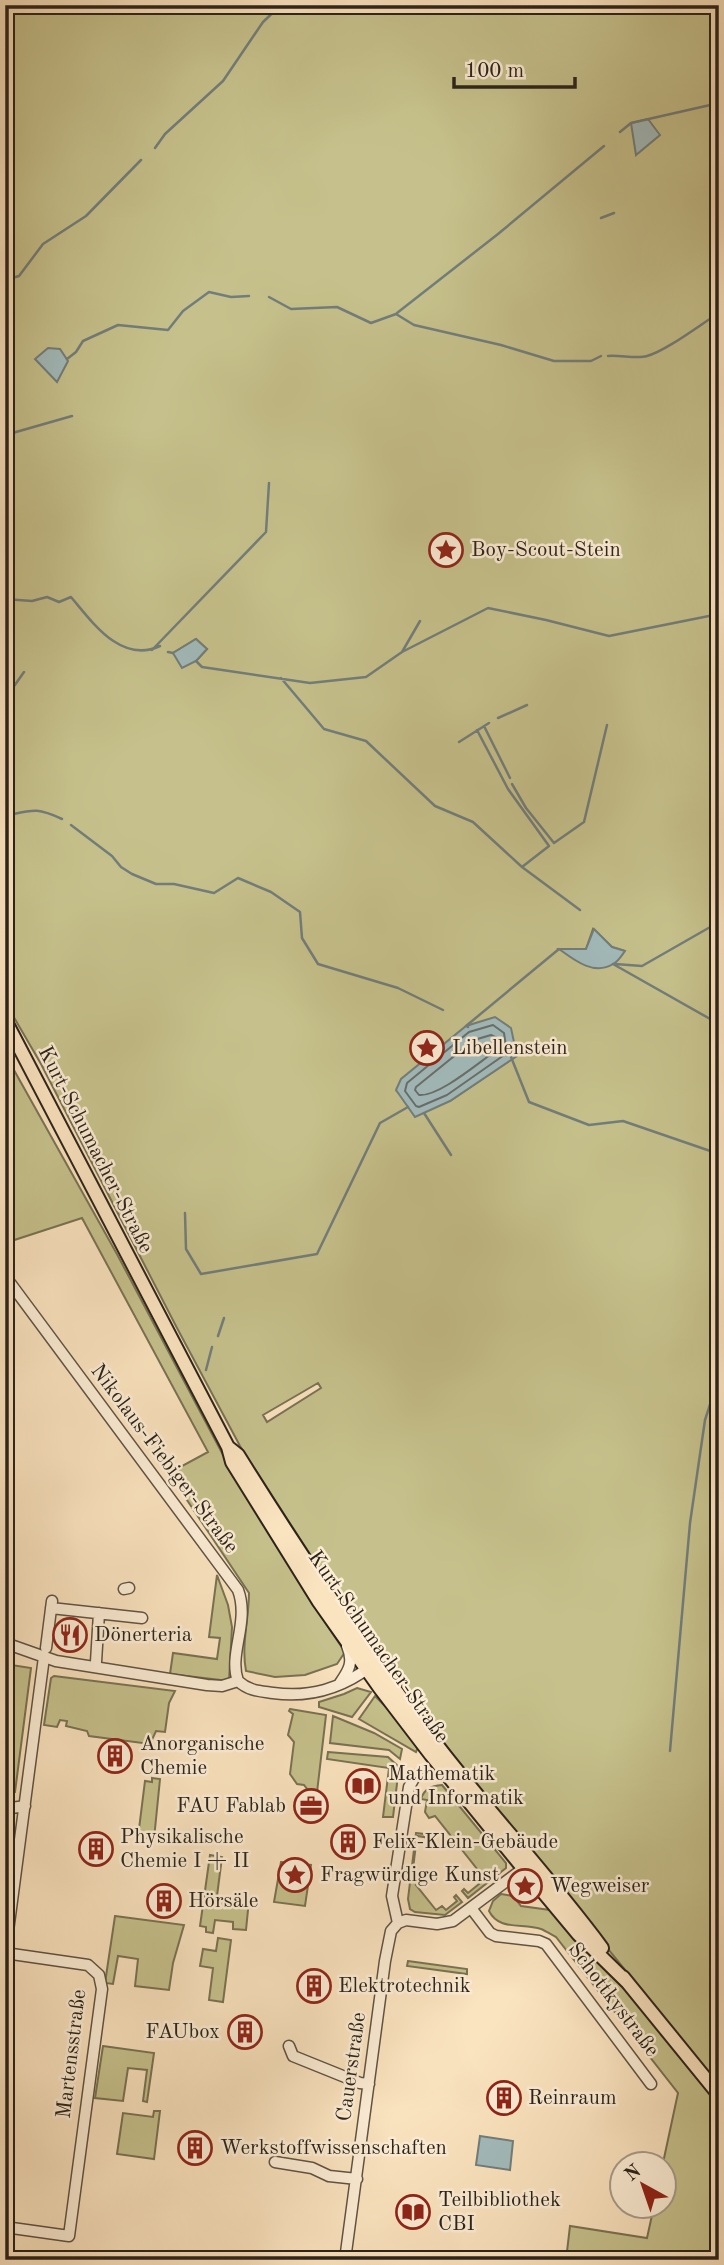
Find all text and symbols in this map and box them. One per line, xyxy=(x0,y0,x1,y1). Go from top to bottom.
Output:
scale bar xyxy=(454,46,575,90)
text: 100 m xyxy=(465,61,524,82)
place icon: Boy-Scout-Stein xyxy=(427,531,465,569)
place label: Boy-Scout-Stein xyxy=(471,540,621,561)
place icon: Libellenstein xyxy=(408,1029,446,1067)
place label: Libellenstein xyxy=(452,1038,568,1059)
street label: Kurt-Schumacher-Straße xyxy=(34,1043,156,1257)
street label: Nikolaus-Fiebiger-Straße xyxy=(86,1361,242,1557)
street label: Kurt-Schumacher-Straße xyxy=(304,1547,452,1747)
restaurant icon: Dönerteria xyxy=(51,1616,89,1654)
place label: Dönerteria xyxy=(94,1625,192,1646)
place label: Anorganische Chemie xyxy=(140,1734,265,1779)
building icon: Anorganische Chemie xyxy=(96,1737,134,1775)
place label: Mathematik und Informatik xyxy=(388,1764,524,1809)
library icon: Mathematik und Informatik xyxy=(344,1767,382,1805)
office icon: FAU Fablab xyxy=(292,1787,330,1825)
place label: FAU Fablab xyxy=(176,1796,286,1817)
building icon: Felix-Klein-Gebäude xyxy=(329,1823,367,1861)
place label: Physikalische Chemie I + II xyxy=(120,1827,249,1872)
building icon: Physikalische Chemie I + II xyxy=(77,1830,115,1868)
place label: Felix-Klein-Gebäude xyxy=(372,1832,558,1853)
place icon: Fragwürdige Kunst xyxy=(276,1856,314,1894)
place label: Fragwürdige Kunst xyxy=(320,1865,499,1886)
place icon: Wegweiser xyxy=(506,1867,544,1905)
place label: Wegweiser xyxy=(550,1876,650,1897)
building icon: Hörsäle xyxy=(145,1882,183,1920)
place label: Hörsäle xyxy=(188,1891,258,1912)
street label: Schottkystraße xyxy=(563,1939,663,2061)
building icon: Elektrotechnik xyxy=(295,1967,333,2005)
place label: Elektrotechnik xyxy=(338,1976,471,1997)
street label: Martensstraße xyxy=(54,1988,90,2120)
street label: Cauerstraße xyxy=(334,2011,370,2123)
building icon: FAUbox xyxy=(226,2013,264,2051)
place label: FAUbox xyxy=(145,2022,220,2043)
building icon: Reinraum xyxy=(485,2079,523,2117)
place label: Reinraum xyxy=(528,2088,617,2109)
building icon: Werkstoffwissenschaften xyxy=(176,2129,214,2167)
place label: Werkstoffwissenschaften xyxy=(220,2138,447,2159)
north arrow xyxy=(608,2150,678,2220)
text: N xyxy=(622,2162,646,2186)
place label: Teilbibliothek CBI xyxy=(438,2190,561,2235)
library icon: Teilbibliothek CBI xyxy=(394,2193,432,2231)

